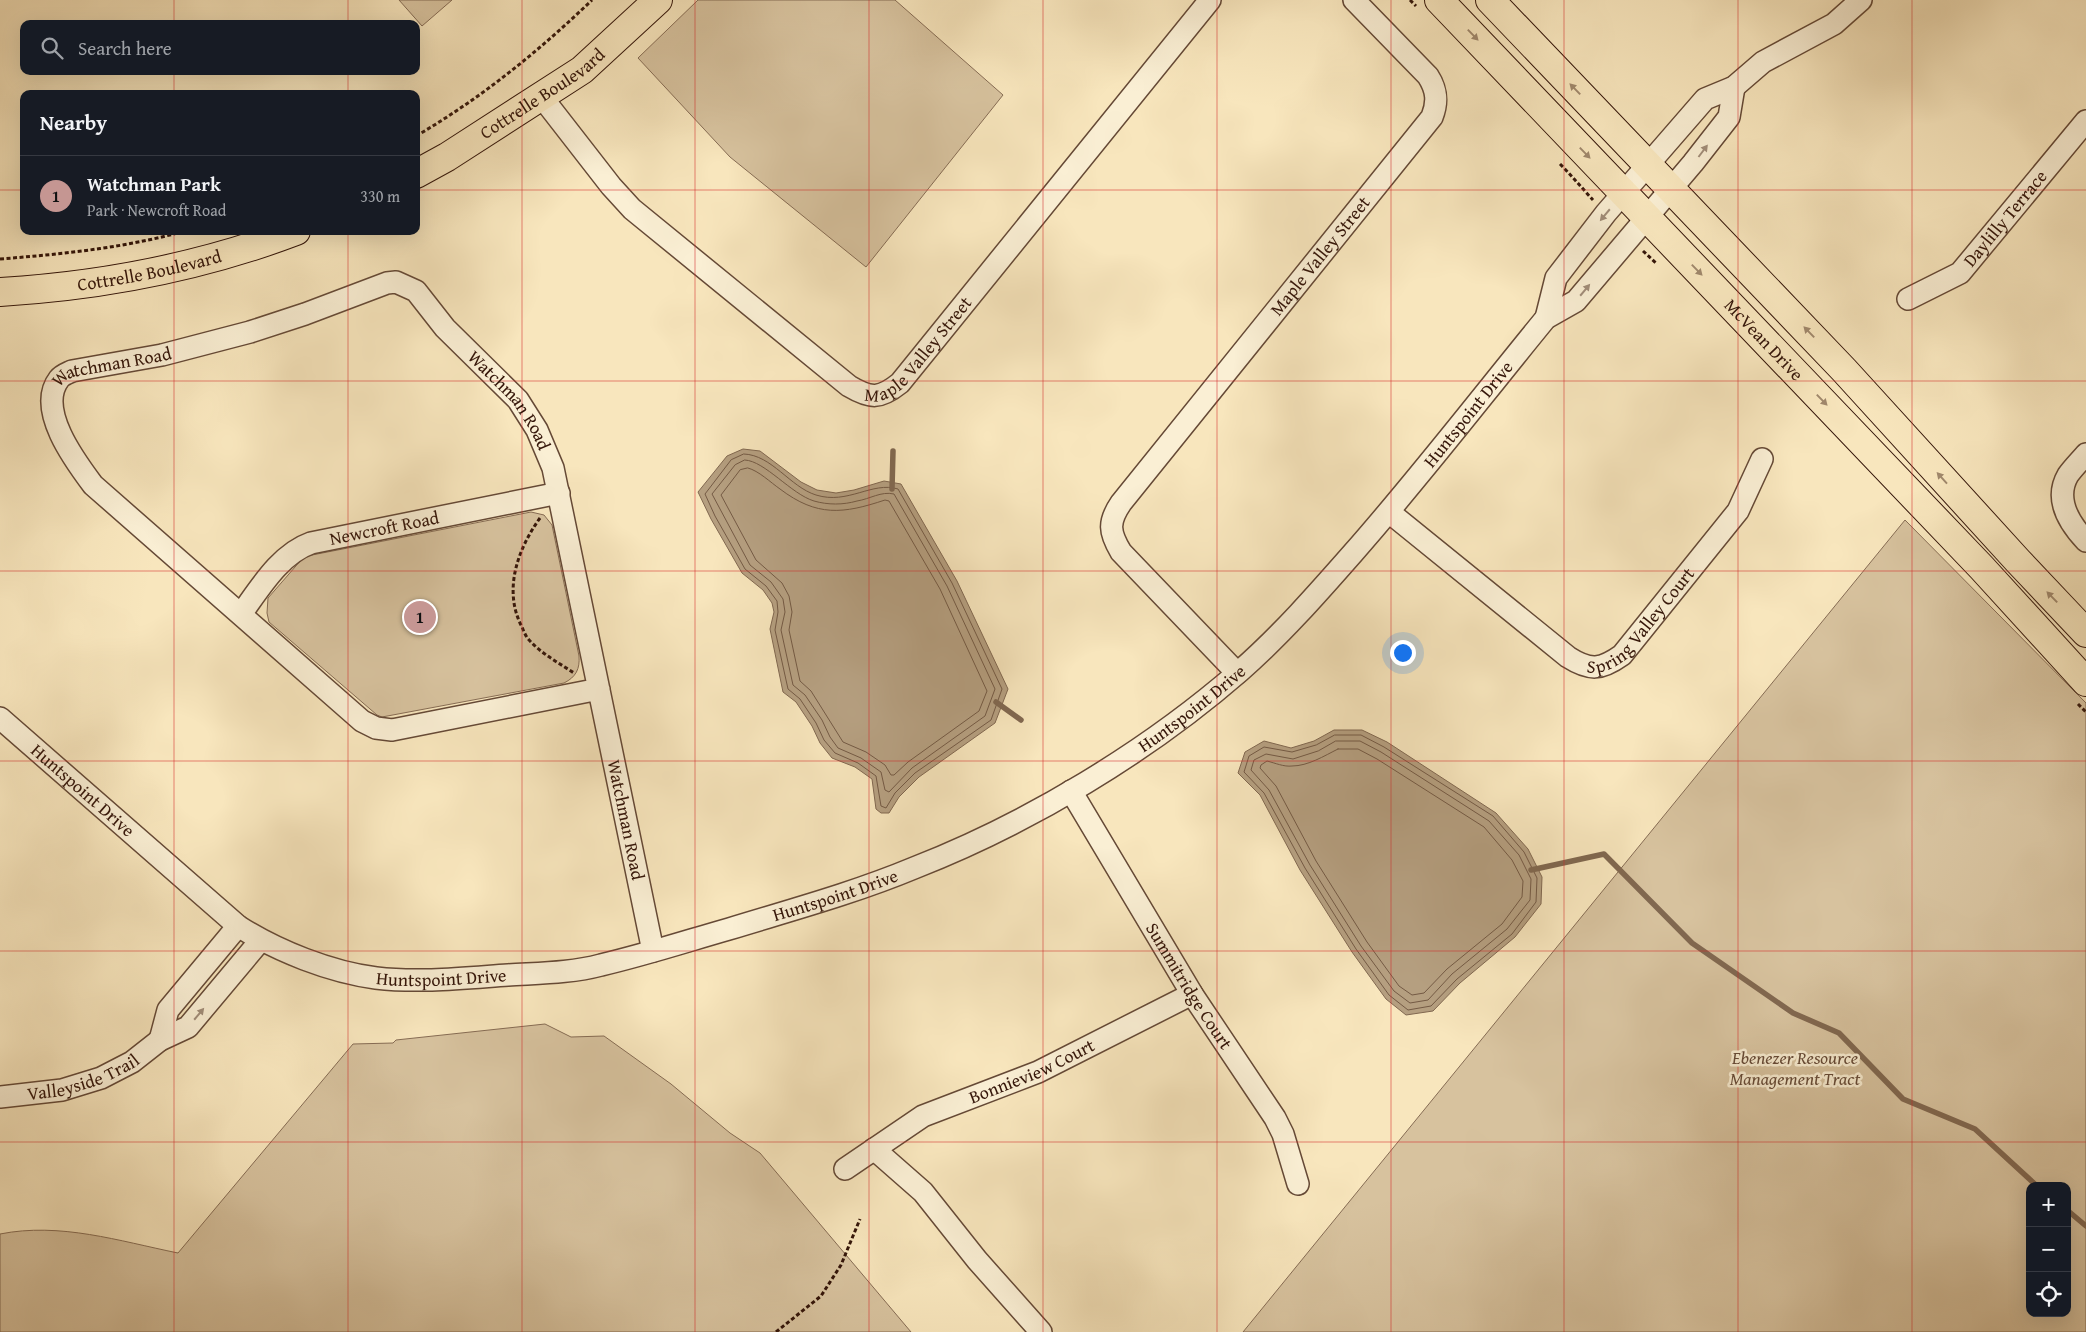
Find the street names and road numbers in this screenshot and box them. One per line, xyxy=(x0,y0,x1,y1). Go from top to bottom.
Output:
street label: Cottrelle Boulevard xyxy=(474,41,611,146)
street label: Daylilly Terrace xyxy=(1956,164,2053,273)
street label: Maple Valley Street xyxy=(1263,190,1377,321)
street label: Cottrelle Boulevard xyxy=(76,242,225,298)
street label: Maple Valley Street xyxy=(863,290,978,409)
street label: McVean Drive xyxy=(1718,292,1810,387)
street label: Watchman Road xyxy=(44,339,175,392)
street label: Watchman Road xyxy=(462,344,558,455)
street label: Huntspoint Drive xyxy=(1417,355,1519,473)
street label: Newcroft Road xyxy=(327,503,442,552)
street label: Spring Valley Court xyxy=(1586,561,1701,680)
street label: Huntspoint Drive xyxy=(1132,658,1252,759)
street label: Huntspoint Drive xyxy=(25,737,141,843)
street label: Watchman Road xyxy=(601,757,652,883)
street label: Huntspoint Drive xyxy=(769,862,902,928)
street label: Summitridge Court xyxy=(1139,917,1240,1055)
street label: Huntspoint Drive xyxy=(375,961,507,993)
street label: Bonnieview Court xyxy=(965,1031,1100,1110)
street label: Valleyside Trail xyxy=(26,1047,145,1107)

